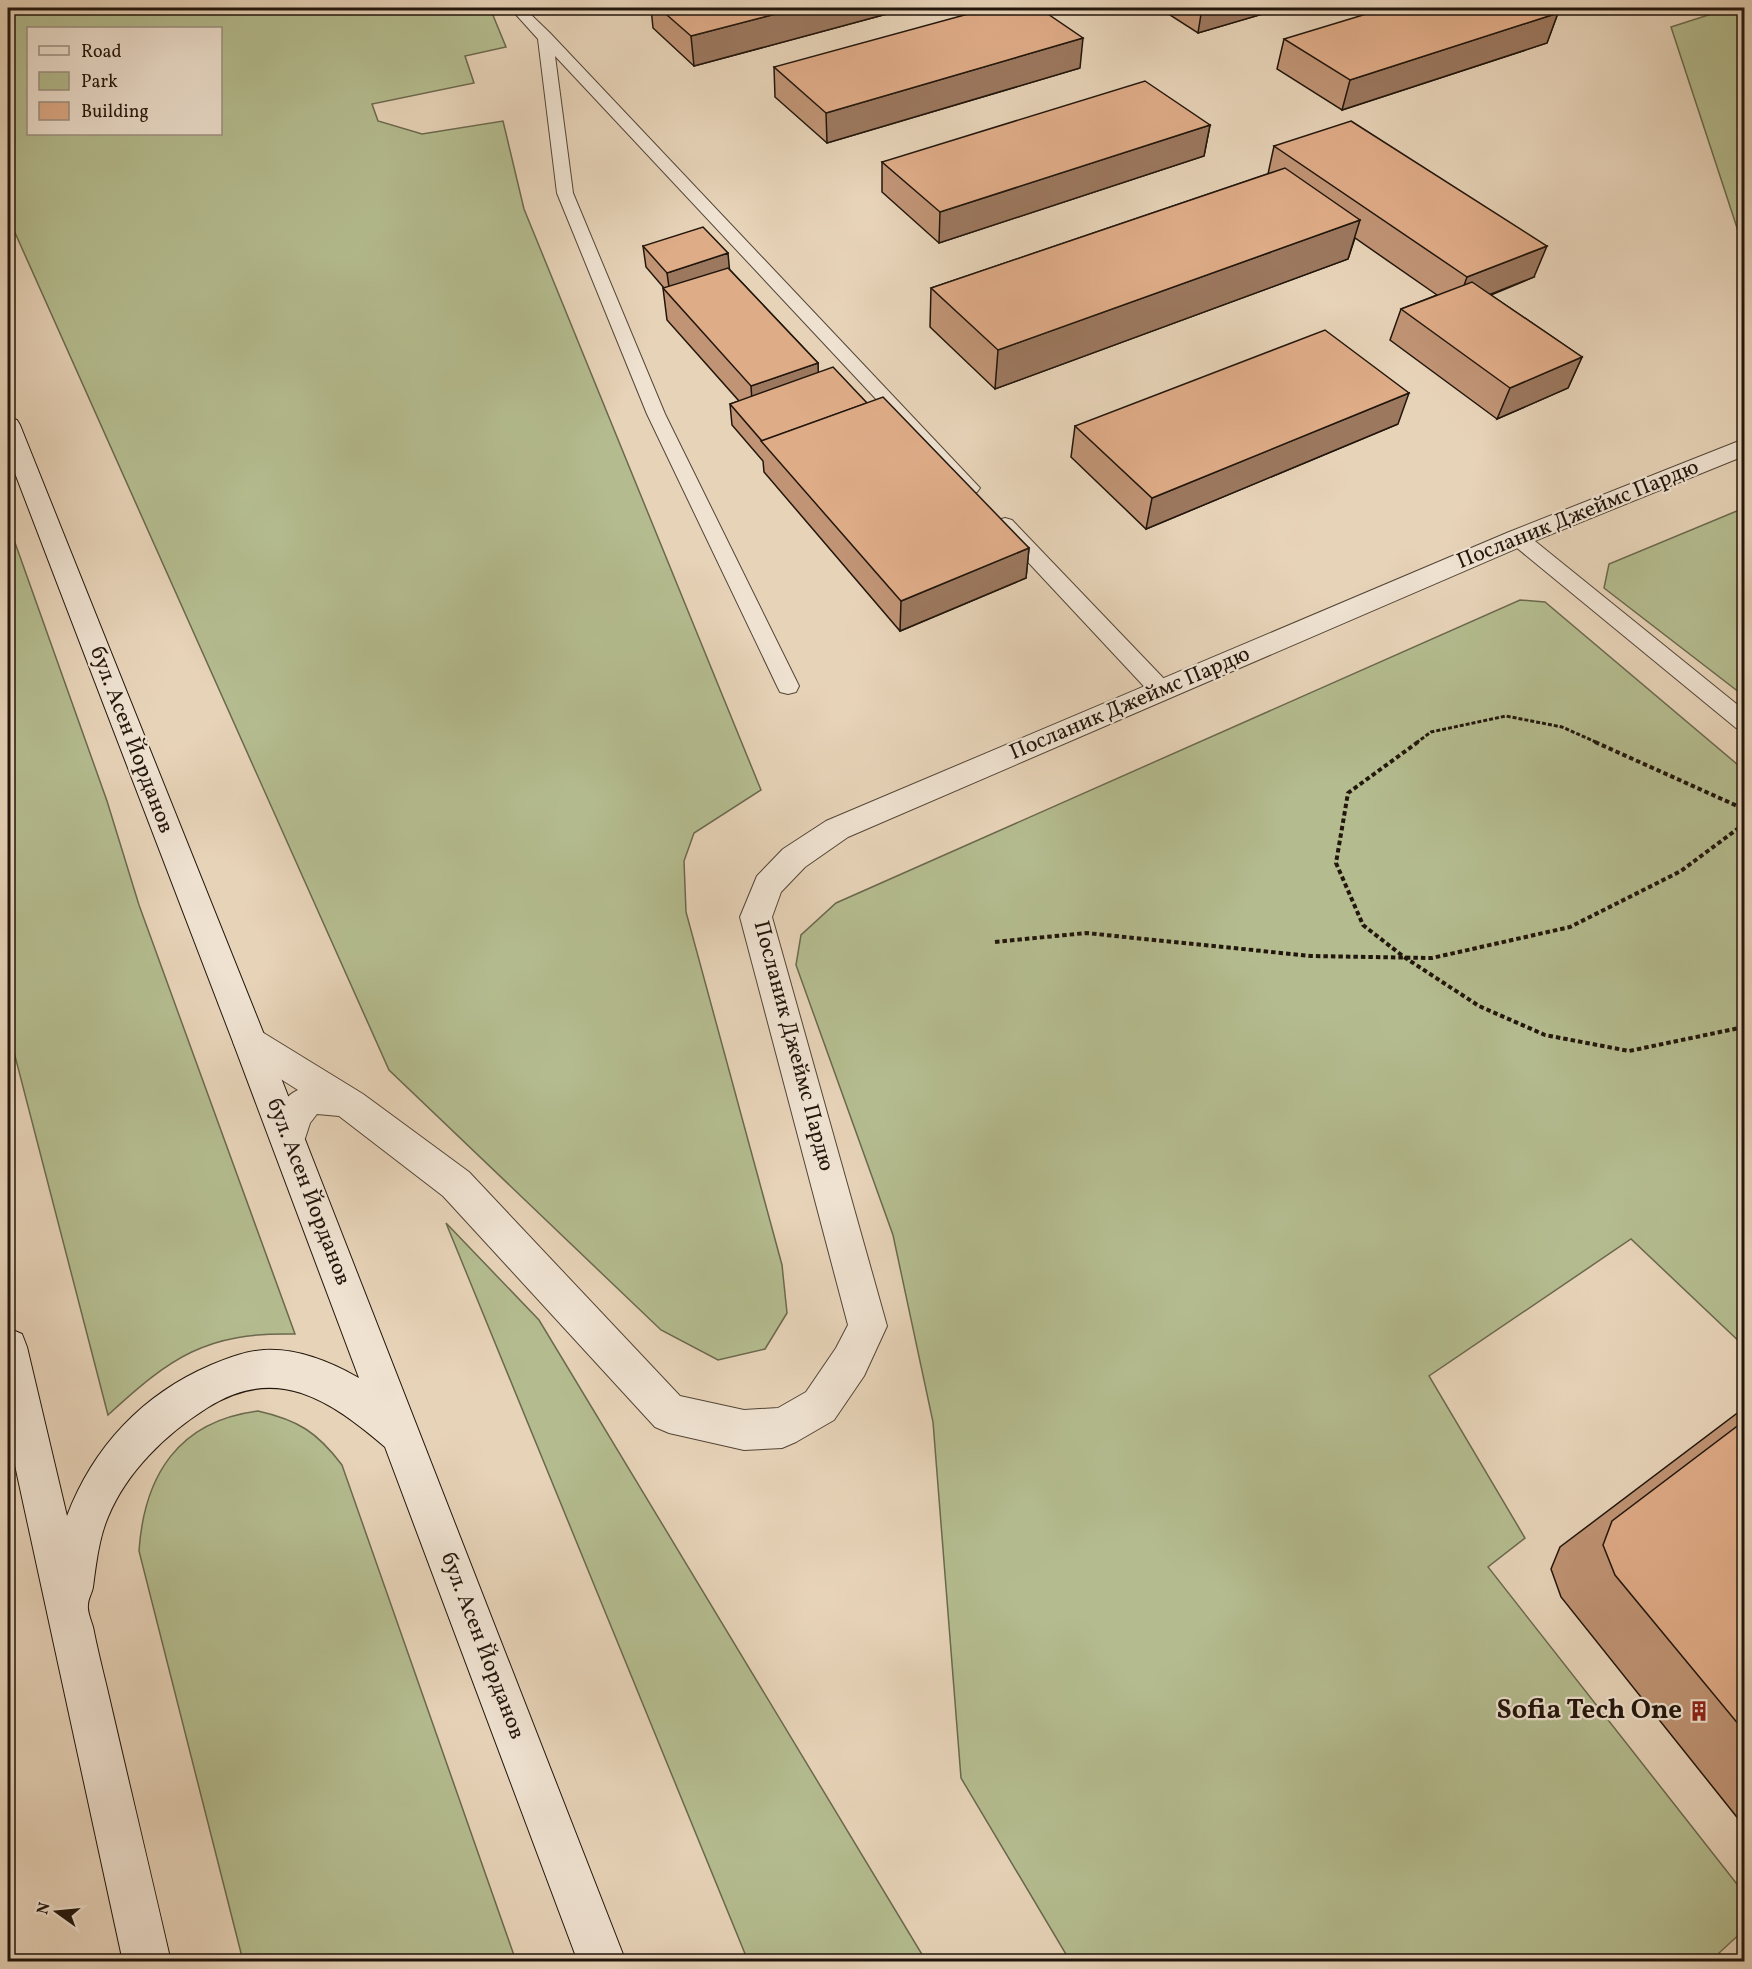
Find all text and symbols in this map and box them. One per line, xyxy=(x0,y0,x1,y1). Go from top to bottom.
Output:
legend xyxy=(27,27,222,135)
text: Road xyxy=(81,40,122,65)
text: Park xyxy=(81,70,118,95)
text: Building xyxy=(81,100,149,125)
street label: Посланик Джеймс Пардю xyxy=(1452,452,1704,578)
street label: Посланик Джеймс Пардю xyxy=(1005,639,1255,769)
street label: бул. Асен Йорданов xyxy=(81,642,181,838)
street label: Посланик Джеймс Пардю xyxy=(745,917,841,1175)
street label: бул. Асен Йорданов xyxy=(258,1094,358,1290)
street label: бул. Асен Йорданов xyxy=(432,1548,532,1744)
place label: Sofia Tech One xyxy=(1497,1692,1682,1730)
building icon: Sofia Tech One xyxy=(1687,1699,1711,1723)
north arrow xyxy=(27,1882,87,1942)
text: N xyxy=(32,1900,57,1917)

